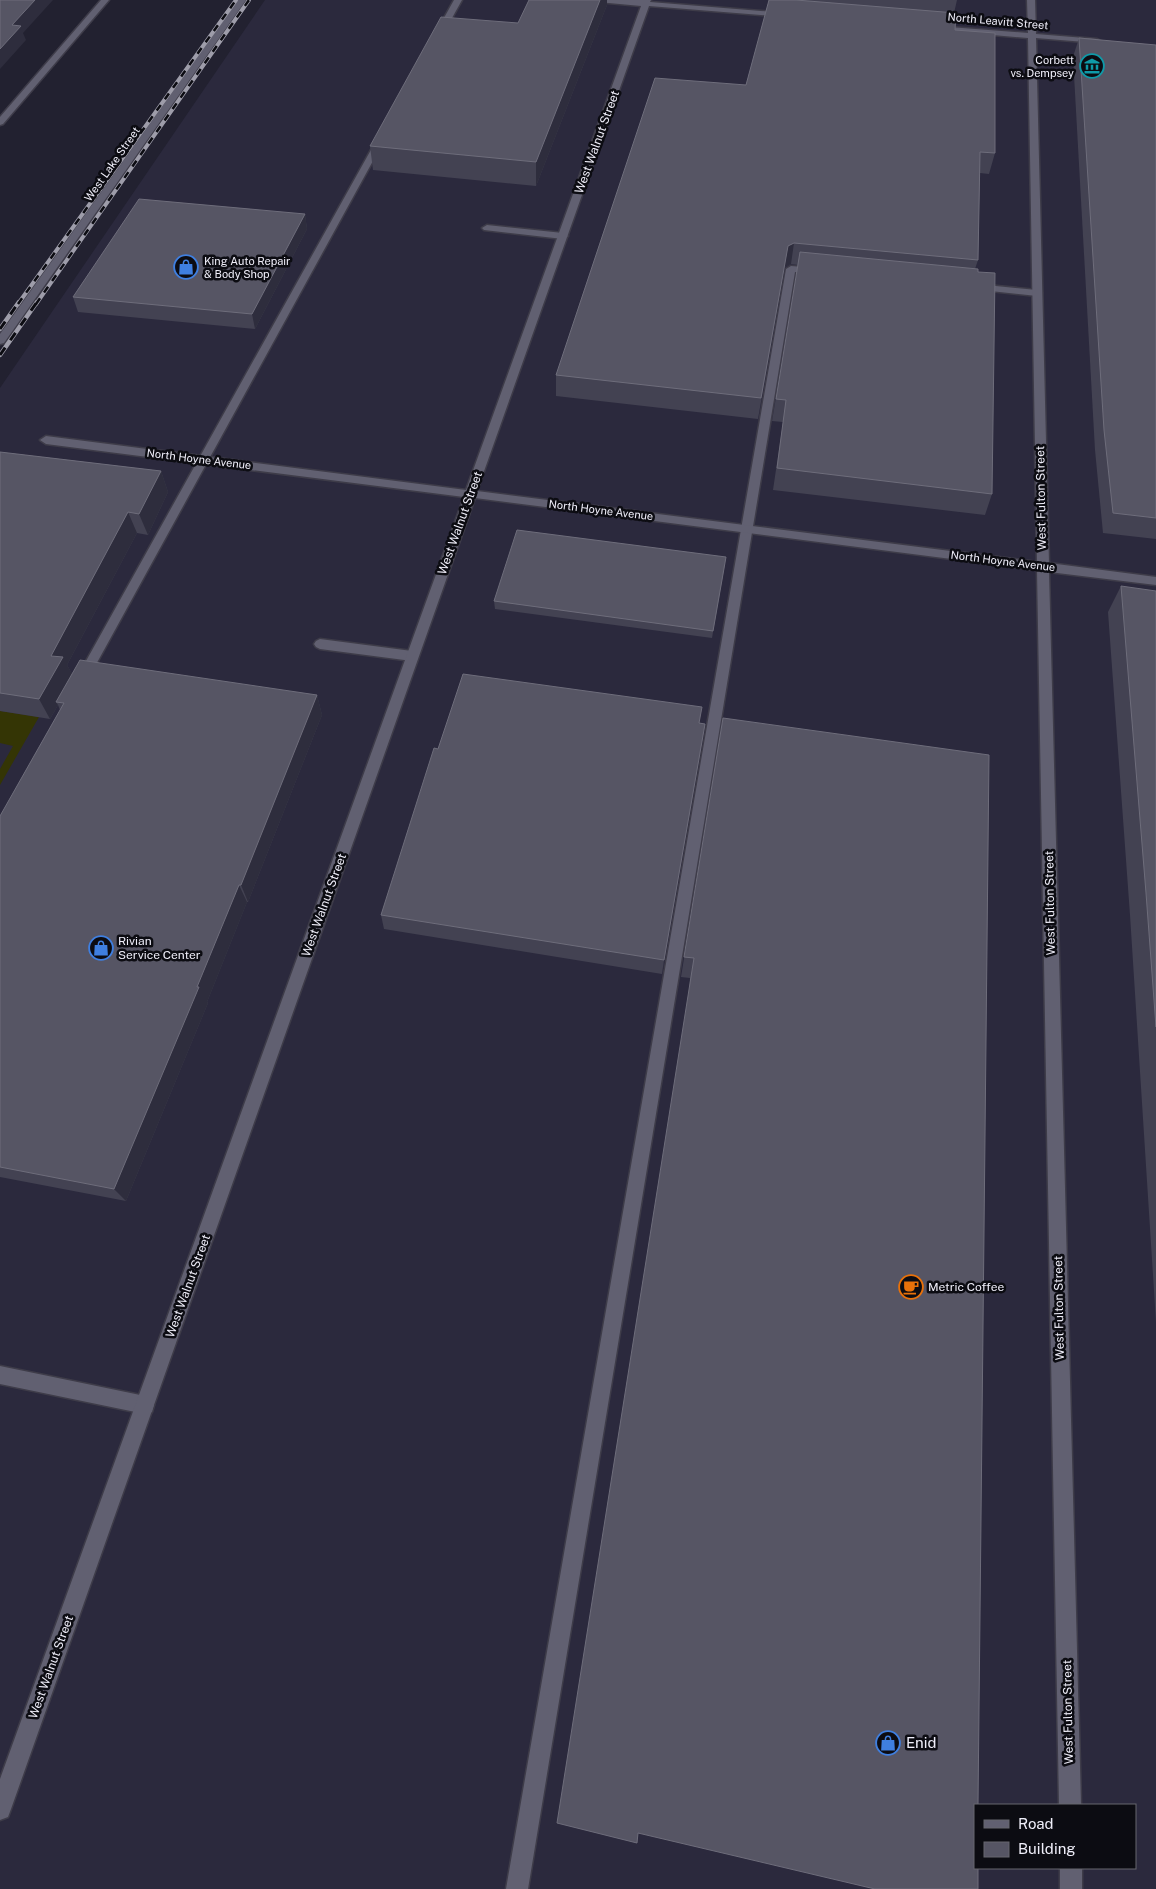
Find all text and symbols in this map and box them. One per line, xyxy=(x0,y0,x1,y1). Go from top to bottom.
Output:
street label: North Leavitt Street xyxy=(947,11,1049,31)
museum icon: Corbett vs. Dempsey xyxy=(1079,53,1105,79)
place label: Corbett vs. Dempsey xyxy=(1010,54,1074,79)
street label: West Walnut Street xyxy=(572,88,622,195)
street label: West Lake Street xyxy=(82,125,142,203)
shop icon: King Auto Repair & Body Shop xyxy=(173,254,199,280)
place label: King Auto Repair & Body Shop xyxy=(204,255,290,280)
street label: West Fulton Street xyxy=(1033,445,1049,550)
street label: North Hoyne Avenue xyxy=(146,447,252,471)
street label: West Walnut Street xyxy=(435,469,485,576)
street label: North Hoyne Avenue xyxy=(548,498,654,522)
street label: North Hoyne Avenue xyxy=(950,549,1056,573)
street label: West Fulton Street xyxy=(1042,850,1058,955)
street label: West Walnut Street xyxy=(299,851,349,958)
place label: Rivian Service Center xyxy=(118,934,201,962)
shop icon: Rivian Service Center xyxy=(88,935,114,961)
street label: West Walnut Street xyxy=(163,1232,213,1339)
street label: West Fulton Street xyxy=(1051,1255,1067,1360)
cafe icon: Metric Coffee xyxy=(898,1274,924,1300)
place label: Metric Coffee xyxy=(928,1280,1004,1294)
street label: West Walnut Street xyxy=(26,1613,76,1720)
street label: West Fulton Street xyxy=(1060,1659,1076,1764)
shop icon: Enid xyxy=(875,1730,901,1756)
place label: Enid xyxy=(906,1734,936,1751)
legend xyxy=(974,1804,1136,1869)
text: Road xyxy=(1018,1815,1054,1832)
text: Building xyxy=(1018,1840,1076,1857)

